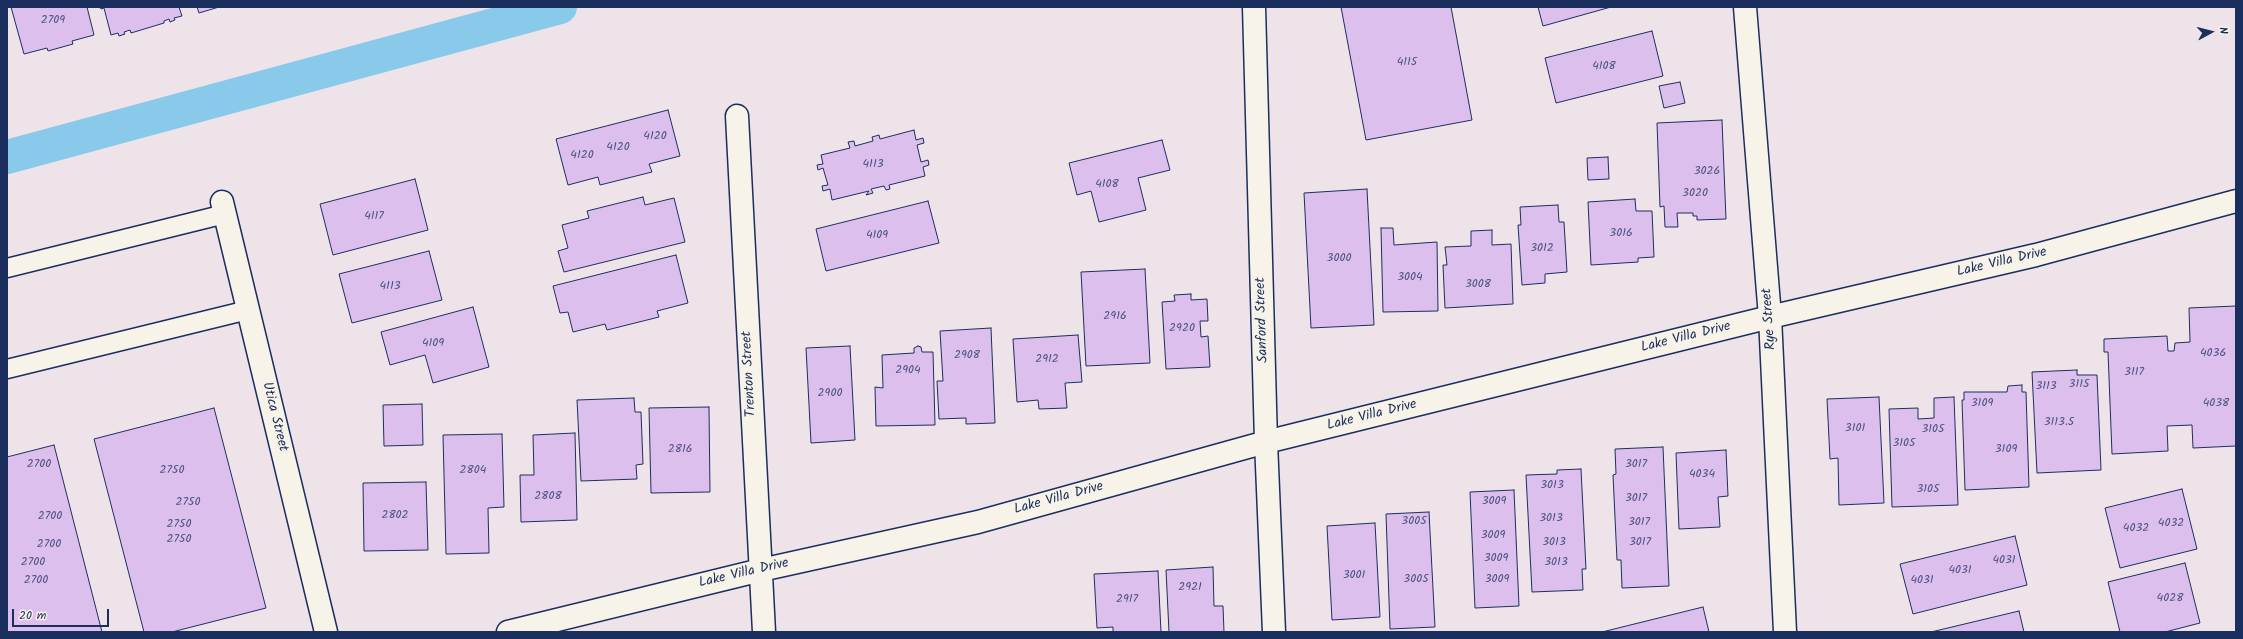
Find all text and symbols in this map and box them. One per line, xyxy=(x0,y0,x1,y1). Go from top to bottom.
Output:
north arrow xyxy=(2191,12,2231,52)
house number: 2709 xyxy=(41,14,65,28)
text: N xyxy=(2214,26,2232,35)
house number: 4115 xyxy=(1397,56,1417,70)
house number: 4108 xyxy=(1592,60,1616,74)
house number: 4120 xyxy=(643,130,667,144)
house number: 4120 xyxy=(606,141,630,155)
house number: 4120 xyxy=(570,149,594,163)
house number: 4113 xyxy=(863,158,883,172)
house number: 3026 xyxy=(1694,165,1720,179)
house number: 4108 xyxy=(1095,178,1119,192)
house number: 3020 xyxy=(1682,187,1708,201)
house number: 4117 xyxy=(364,210,384,224)
house number: 3016 xyxy=(1609,227,1633,241)
house number: 4109 xyxy=(866,229,888,243)
house number: 3012 xyxy=(1530,242,1554,256)
street label: Lake Villa Drive xyxy=(1955,244,2049,282)
house number: 3000 xyxy=(1327,252,1351,266)
house number: 3004 xyxy=(1397,271,1423,285)
street label: Sanford Street xyxy=(1253,277,1273,363)
house number: 3008 xyxy=(1465,278,1491,292)
house number: 4113 xyxy=(380,280,400,294)
street label: Rye Street xyxy=(1759,287,1781,351)
house number: 2916 xyxy=(1103,310,1127,324)
street label: Lake Villa Drive xyxy=(1639,319,1733,357)
house number: 2920 xyxy=(1169,322,1195,336)
street label: Trenton Street xyxy=(739,331,761,417)
house number: 4109 xyxy=(422,337,444,351)
house number: 4036 xyxy=(2200,347,2226,361)
house number: 2908 xyxy=(954,349,980,363)
house number: 2912 xyxy=(1035,353,1059,367)
house number: 2904 xyxy=(895,364,921,378)
house number: 3117 xyxy=(2124,366,2144,380)
house number: 3115 xyxy=(2069,378,2089,392)
house number: 3113 xyxy=(2035,380,2057,394)
street label: Utica Street xyxy=(257,381,291,453)
house number: 2900 xyxy=(818,387,842,401)
street label: Lake Villa Drive xyxy=(1325,397,1419,435)
house number: 3109 xyxy=(1971,397,1993,411)
house number: 4038 xyxy=(2203,397,2229,411)
house number: 3113.5 xyxy=(2044,416,2074,430)
house number: 3101 xyxy=(1845,422,1865,436)
house number: 3105 xyxy=(1921,423,1945,437)
house number: 3105 xyxy=(1892,437,1916,451)
house number: 2816 xyxy=(668,443,692,457)
house number: 3109 xyxy=(1995,443,2017,457)
house number: 2700 xyxy=(27,458,51,472)
house number: 3017 xyxy=(1625,458,1647,472)
house number: 2750 xyxy=(160,464,184,478)
house number: 2804 xyxy=(460,464,486,478)
house number: 4034 xyxy=(1689,468,1715,482)
street label: Lake Villa Drive xyxy=(1013,479,1105,519)
house number: 3013 xyxy=(1540,479,1564,493)
house number: 3105 xyxy=(1916,483,1940,497)
house number: 2808 xyxy=(534,490,562,504)
house number: 3017 xyxy=(1625,492,1647,506)
house number: 3009 xyxy=(1482,495,1506,509)
house number: 2750 xyxy=(176,496,200,510)
house number: 2802 xyxy=(381,509,409,523)
house number: 2700 xyxy=(38,510,62,524)
house number: 3013 xyxy=(1539,512,1563,526)
house number: 3005 xyxy=(1401,515,1427,529)
house number: 3017 xyxy=(1628,516,1650,530)
house number: 4032 xyxy=(2158,517,2184,531)
house number: 2750 xyxy=(167,518,191,532)
house number: 4032 xyxy=(2123,522,2149,536)
house number: 3009 xyxy=(1481,529,1505,543)
house number: 2750 xyxy=(167,533,191,547)
house number: 3013 xyxy=(1542,536,1566,550)
house number: 3017 xyxy=(1629,536,1651,550)
house number: 2700 xyxy=(37,538,61,552)
house number: 3009 xyxy=(1484,552,1508,566)
house number: 4031 xyxy=(1992,554,2016,568)
street label: Lake Villa Drive xyxy=(697,555,791,593)
house number: 2700 xyxy=(21,556,45,570)
house number: 3013 xyxy=(1544,556,1568,570)
house number: 4031 xyxy=(1948,564,1972,578)
house number: 3001 xyxy=(1343,569,1365,583)
house number: 3005 xyxy=(1403,573,1429,587)
house number: 3009 xyxy=(1485,573,1509,587)
house number: 2700 xyxy=(24,574,48,588)
house number: 4031 xyxy=(1910,574,1934,588)
house number: 2921 xyxy=(1178,581,1202,595)
house number: 4028 xyxy=(2157,592,2183,606)
house number: 2917 xyxy=(1116,593,1138,607)
scale bar xyxy=(14,601,111,627)
text: 20 m xyxy=(19,606,46,625)

